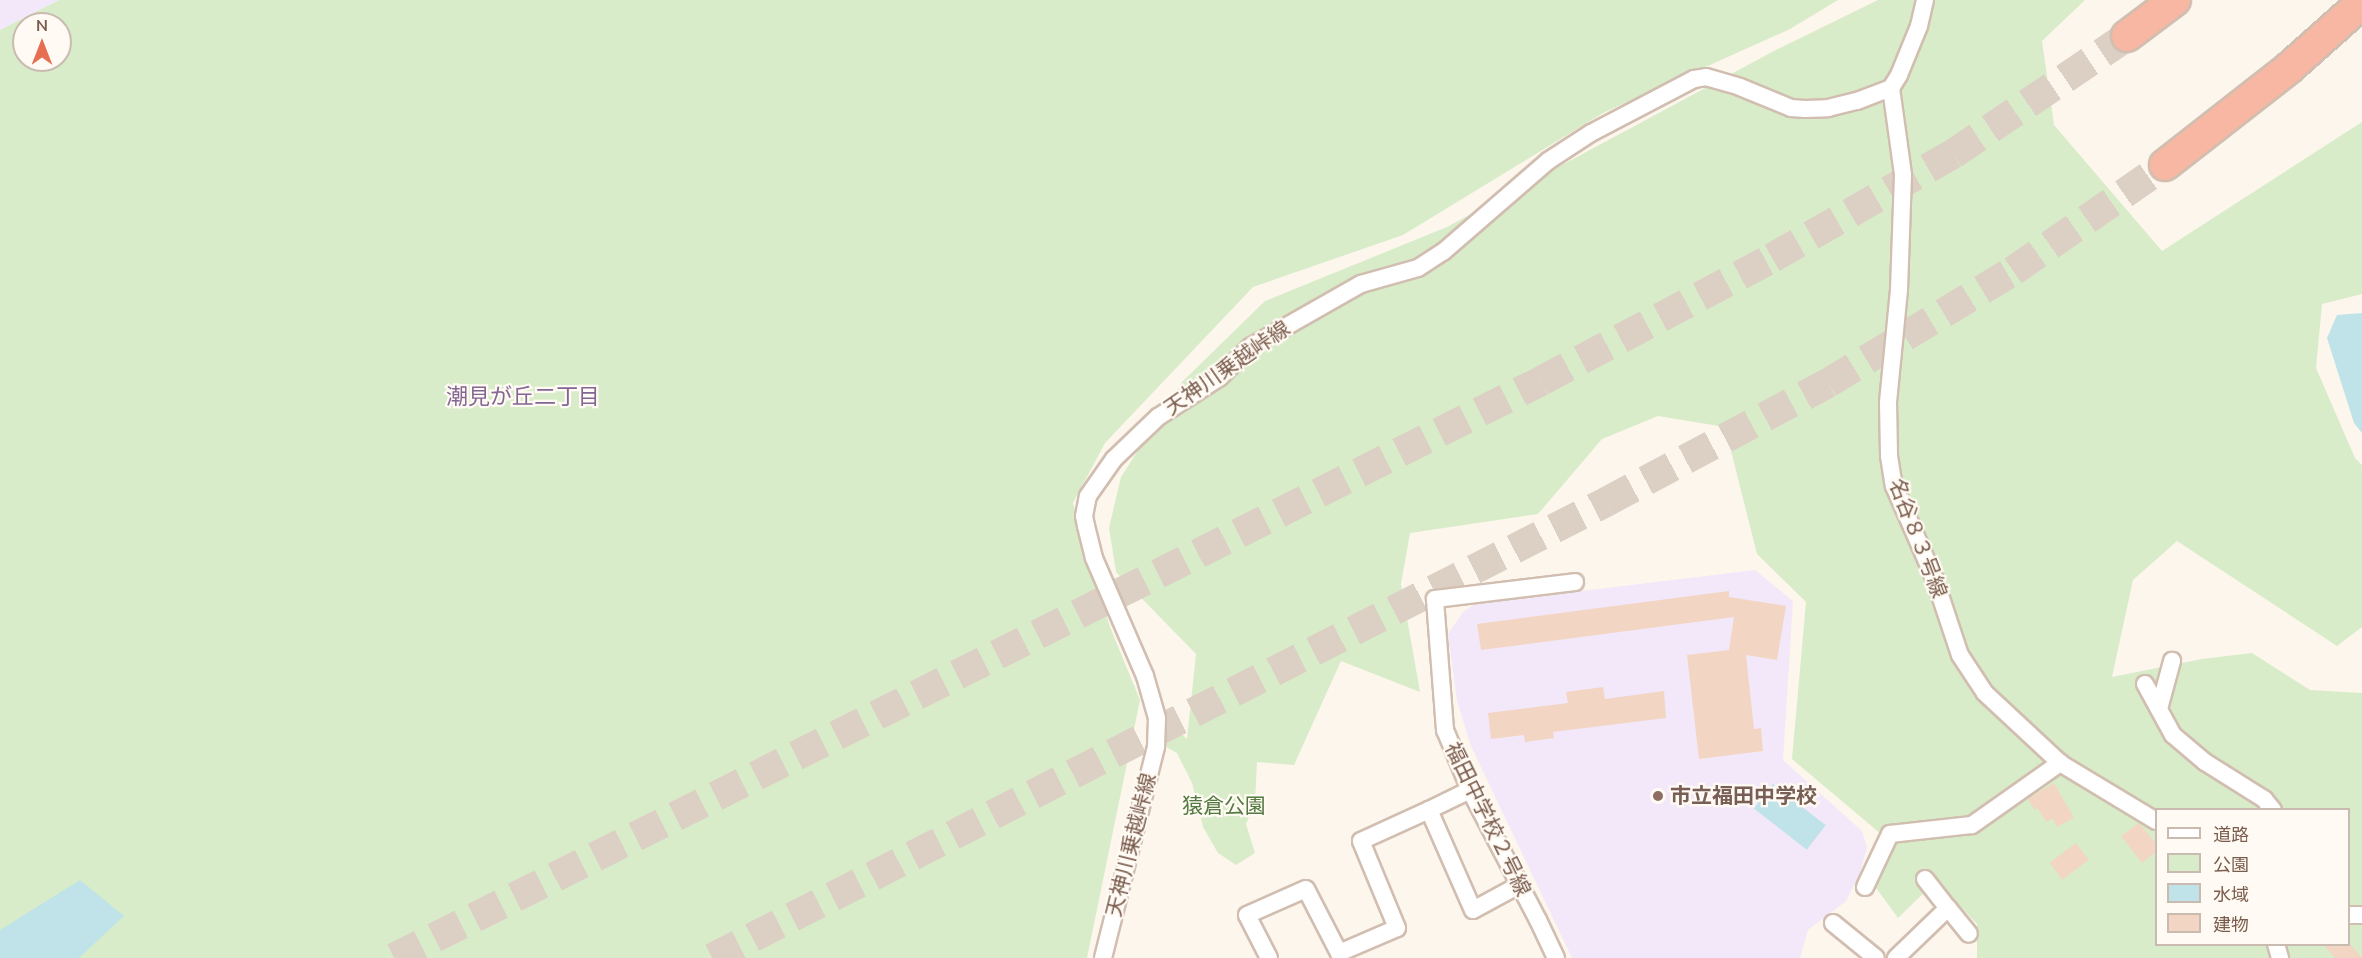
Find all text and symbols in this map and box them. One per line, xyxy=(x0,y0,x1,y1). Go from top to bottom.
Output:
north arrow xyxy=(12,12,72,72)
text: N xyxy=(36,15,48,37)
street label: 天神川乗越峠線 xyxy=(1160,316,1294,420)
district label: 潮見が丘二丁目 xyxy=(446,385,600,411)
street label: 名谷８３号線 xyxy=(1884,475,1952,601)
street label: 福田中学校２号線 xyxy=(1440,738,1536,900)
street label: 天神川乗越峠線 xyxy=(1101,771,1161,919)
place label: 市立福田中学校 xyxy=(1670,783,1817,809)
marker: 市立福田中学校 xyxy=(1651,789,1665,803)
park label: 猿倉公園 xyxy=(1182,793,1266,819)
legend xyxy=(2155,808,2350,946)
text: 道路 xyxy=(2213,823,2249,847)
text: 公園 xyxy=(2213,853,2249,877)
text: 水域 xyxy=(2213,883,2249,907)
text: 建物 xyxy=(2213,913,2249,937)

